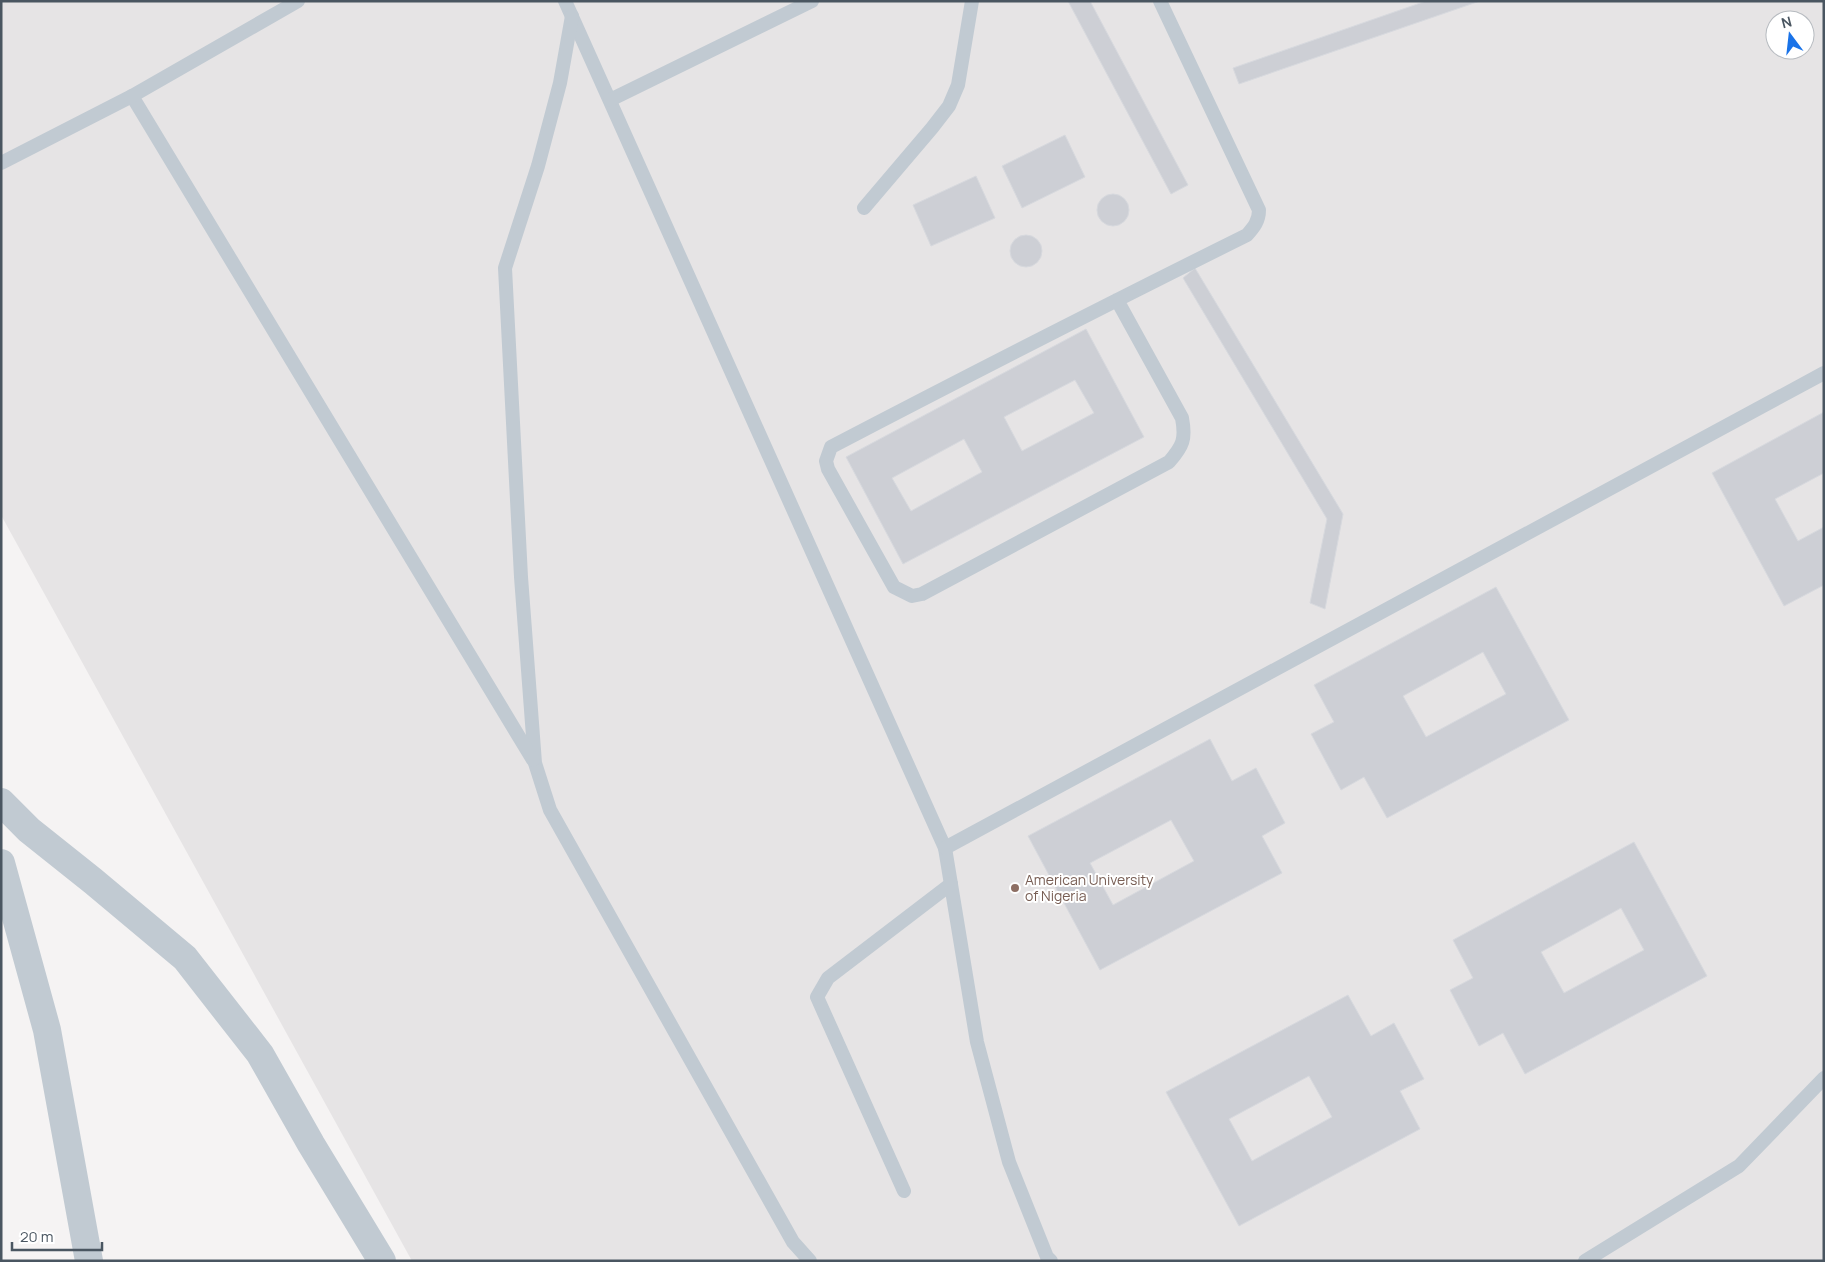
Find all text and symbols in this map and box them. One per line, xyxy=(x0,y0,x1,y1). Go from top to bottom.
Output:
north arrow xyxy=(1765,10,1815,60)
text: N xyxy=(1779,11,1794,32)
place label: American University of Nigeria xyxy=(1025,870,1154,905)
marker: American University of Nigeria xyxy=(1009,882,1021,894)
scale bar xyxy=(12,1220,102,1252)
text: 20 m xyxy=(20,1226,53,1247)

